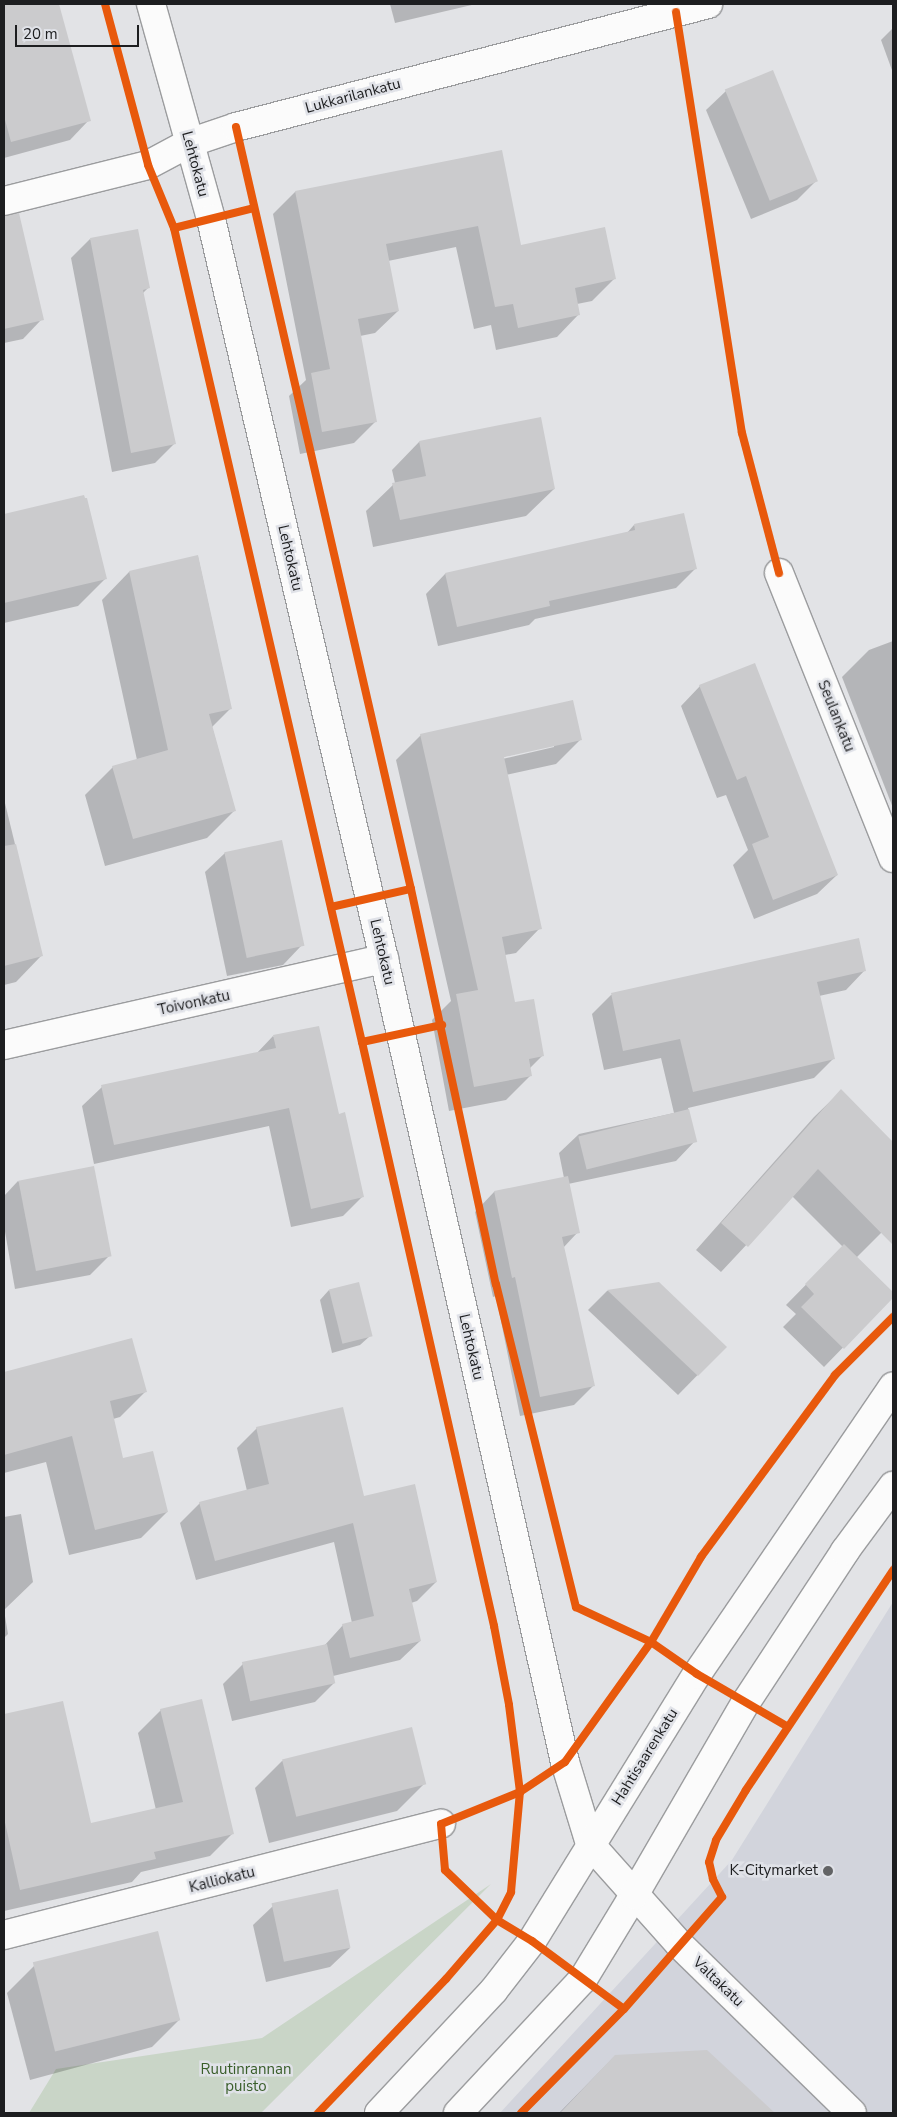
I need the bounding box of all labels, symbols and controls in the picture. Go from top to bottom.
scale bar [18,15,141,47]
text: 20 m [23,24,58,44]
street label: Lukkarilankatu [303,75,403,117]
street label: Lehtokatu [178,129,212,199]
street label: Lehtokatu [274,523,306,593]
street label: Seulankatu [814,678,858,754]
street label: Lehtokatu [366,917,398,987]
street label: Toivonkatu [156,987,232,1019]
street label: Lehtokatu [455,1312,487,1382]
street label: Hahtisaarenkatu [608,1705,682,1809]
place label: K-Citymarket [729,1862,818,1880]
street label: Kalliokatu [187,1863,257,1897]
marker: K-Citymarket [822,1865,834,1877]
street label: Valtakatu [689,1953,747,2011]
park label: Ruutinrannan puisto [201,2060,291,2095]

